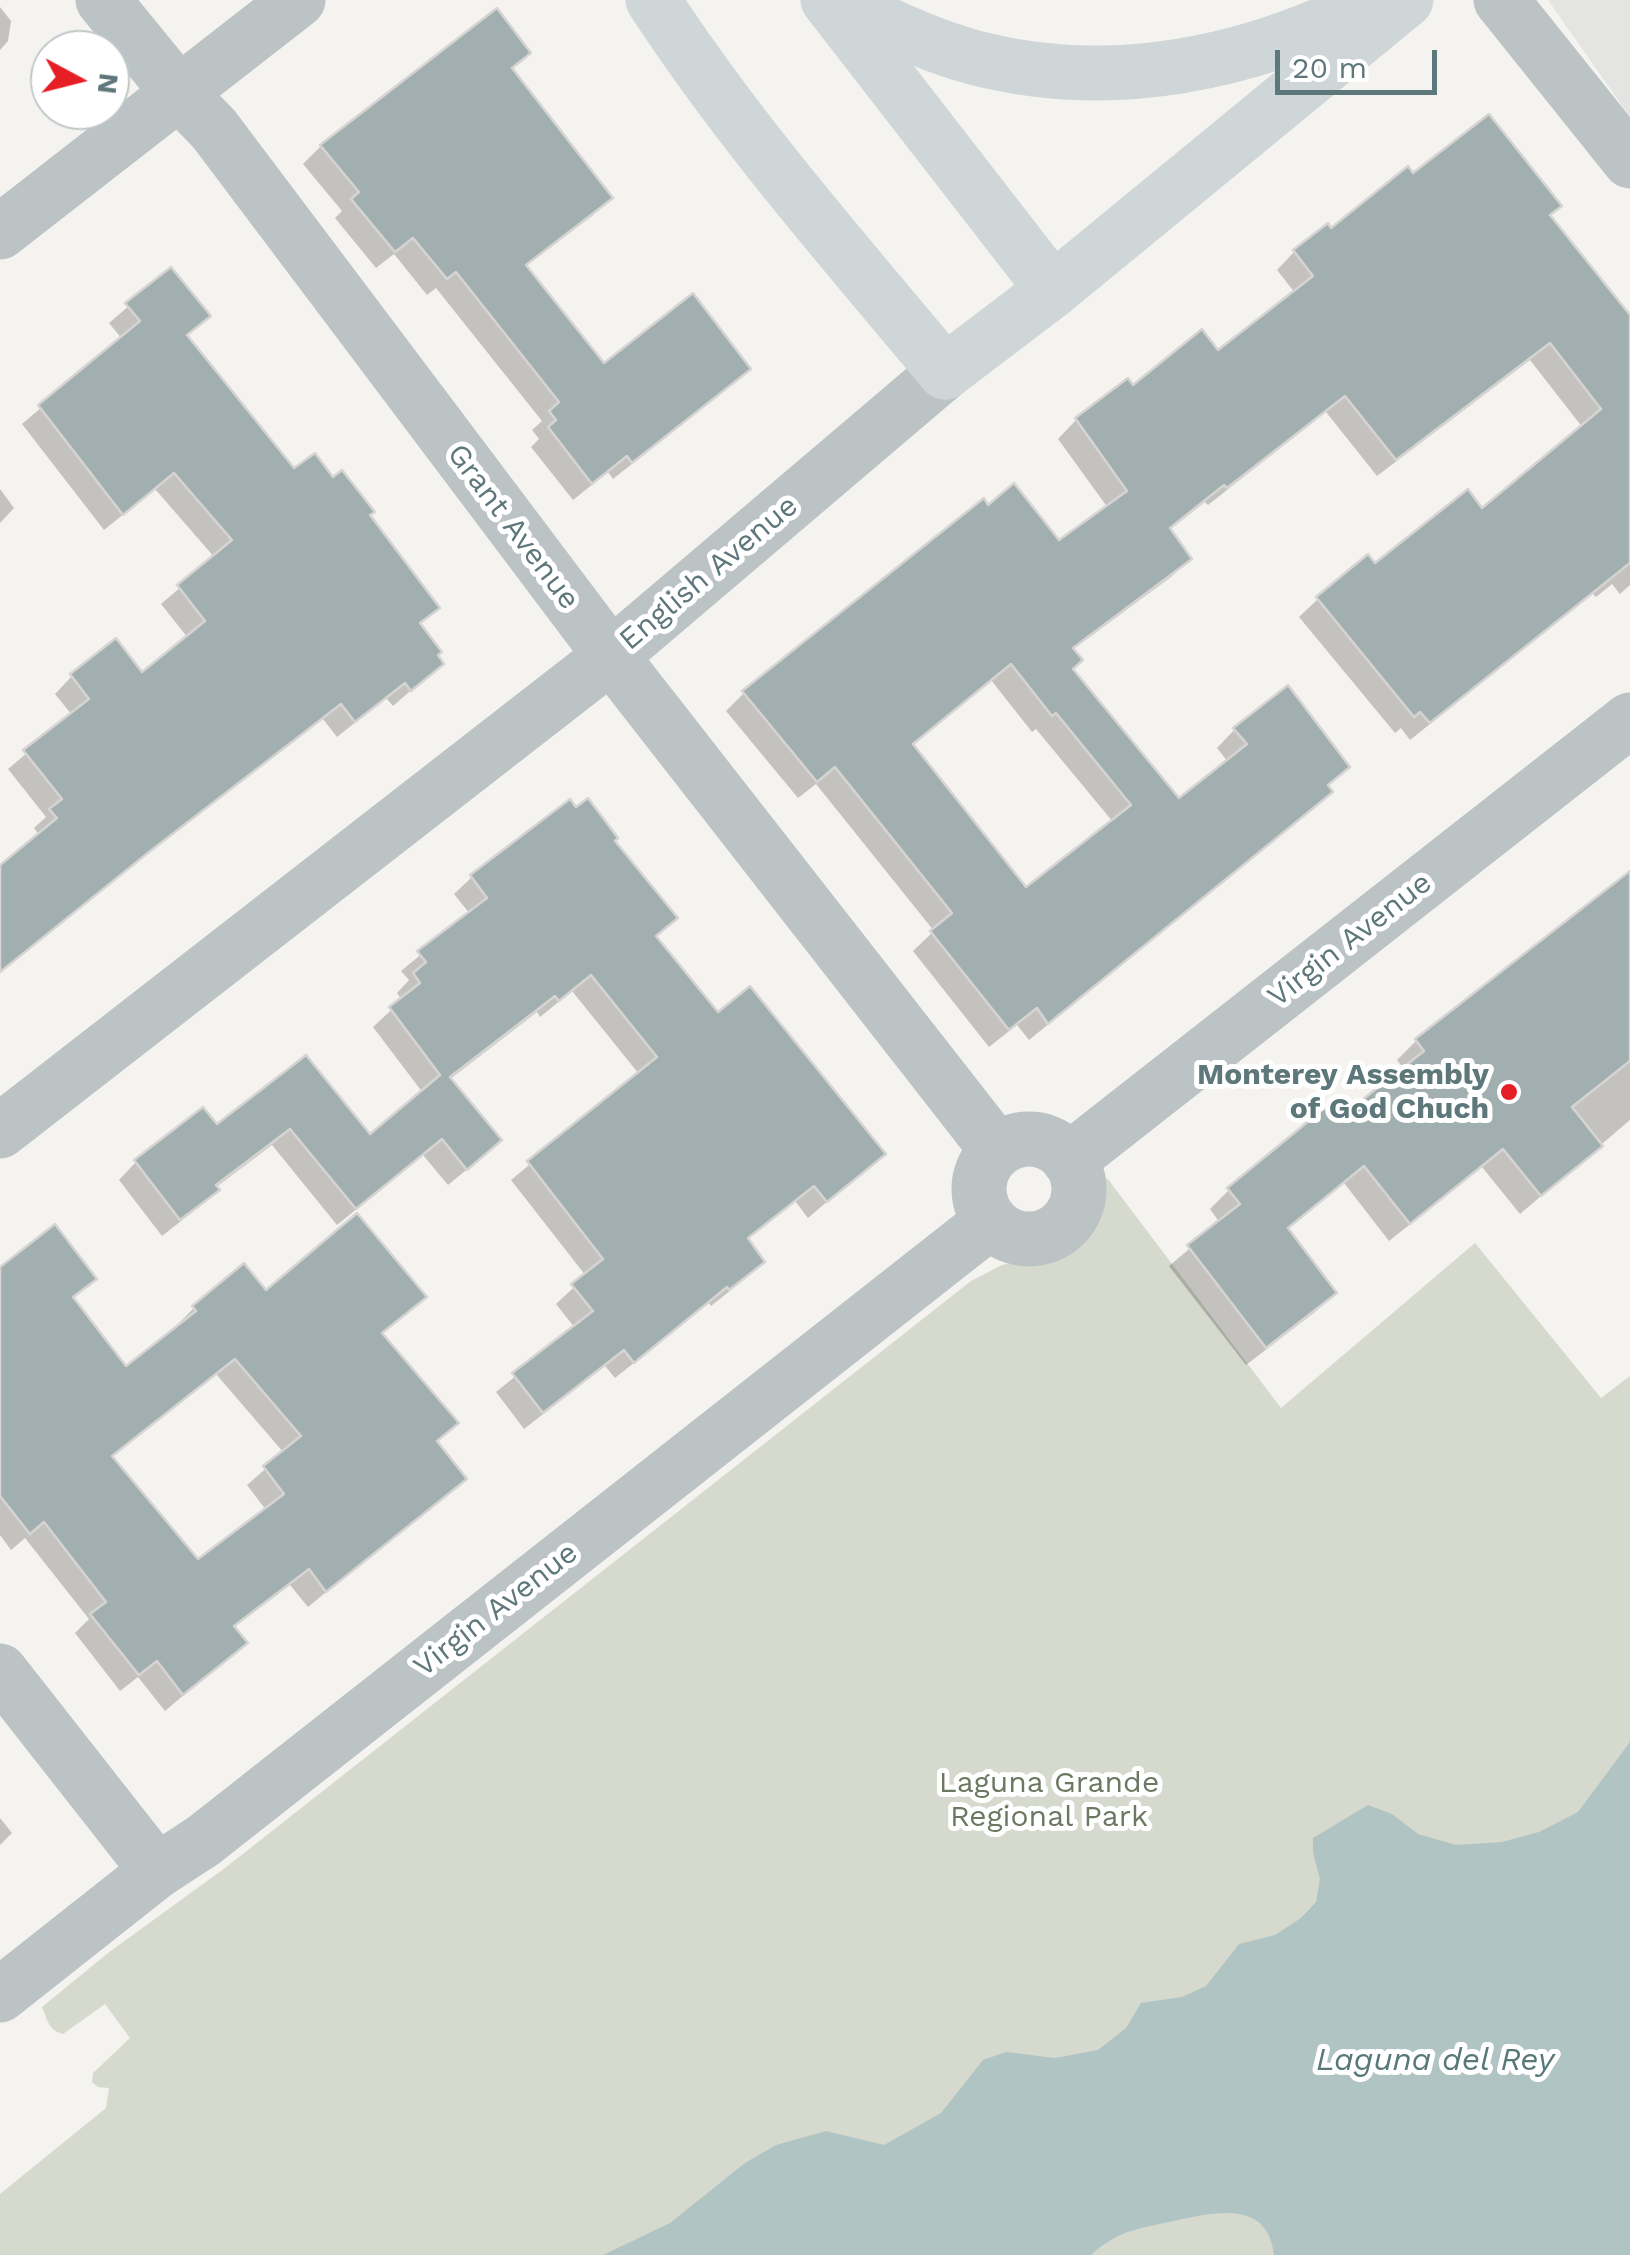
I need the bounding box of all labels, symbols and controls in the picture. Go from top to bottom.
north arrow [30,30,130,130]
scale bar [1280,30,1442,92]
text: 20 m [1292,50,1367,85]
text: N [91,71,126,96]
street label: Grant Avenue [439,437,587,617]
street label: English Avenue [613,488,805,658]
street label: Virgin Avenue [1261,865,1439,1015]
place label: Monterey Assembly of God Chuch [1197,1057,1489,1128]
marker: Monterey Assembly of God Chuch [1498,1081,1520,1103]
street label: Virgin Avenue [407,1535,585,1685]
park label: Laguna Grande Regional Park [939,1765,1159,1836]
water label: Laguna del Rey [1316,2042,1554,2080]

